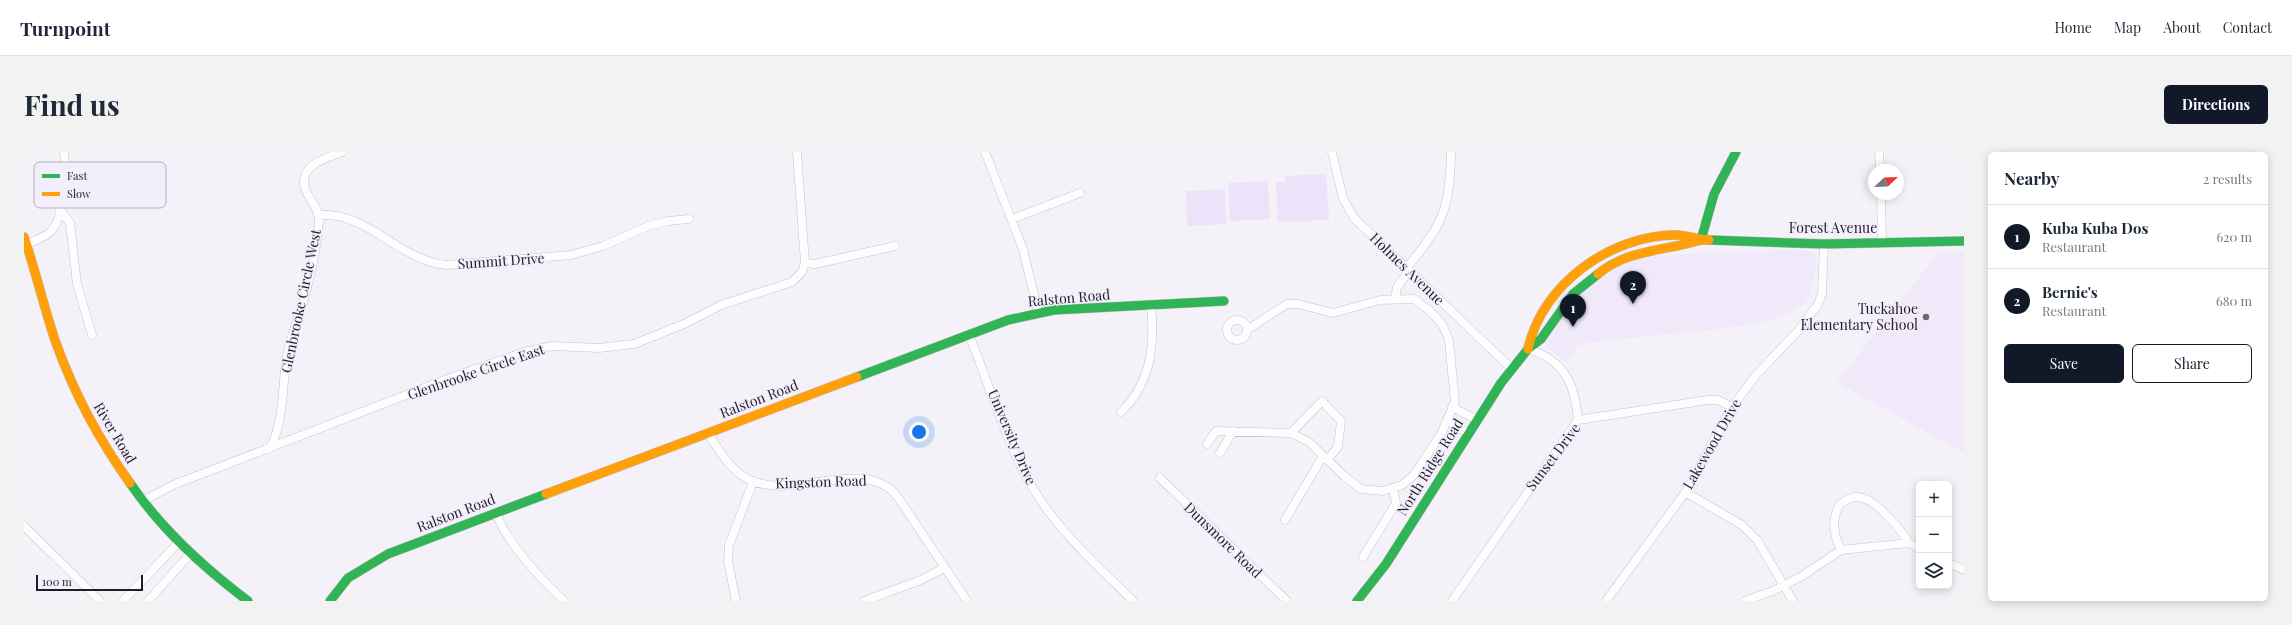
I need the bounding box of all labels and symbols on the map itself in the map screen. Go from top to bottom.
legend [34,162,166,208]
north arrow [1868,164,1904,200]
text: Fast [67,168,87,183]
text: Slow [67,186,91,201]
street label: Forest Avenue [1789,218,1877,237]
street label: Glenbrooke Circle West [276,226,325,375]
street label: Holmes Avenue [1366,228,1449,309]
street label: Summit Drive [457,248,545,273]
pin: 2 [1620,271,1646,304]
street label: Ralston Road [1027,284,1111,311]
pin: 1 [1560,294,1586,327]
place label: Tuckahoe Elementary School [1801,299,1918,334]
marker: Tuckahoe Elementary School [1921,312,1931,322]
street label: Glenbrooke Circle East [405,339,548,404]
street label: Ralston Road [717,375,801,422]
street label: University Drive [984,386,1041,487]
street label: Lakewood Drive [1678,395,1745,492]
street label: River Road [90,399,141,467]
street label: North Ridge Road [1392,415,1467,519]
street label: Sunset Drive [1521,419,1584,494]
your location [909,422,929,442]
street label: Kingston Road [775,470,867,493]
street label: Ralston Road [414,489,498,536]
street label: Dunsmore Road [1180,498,1266,582]
scale bar [36,573,143,592]

